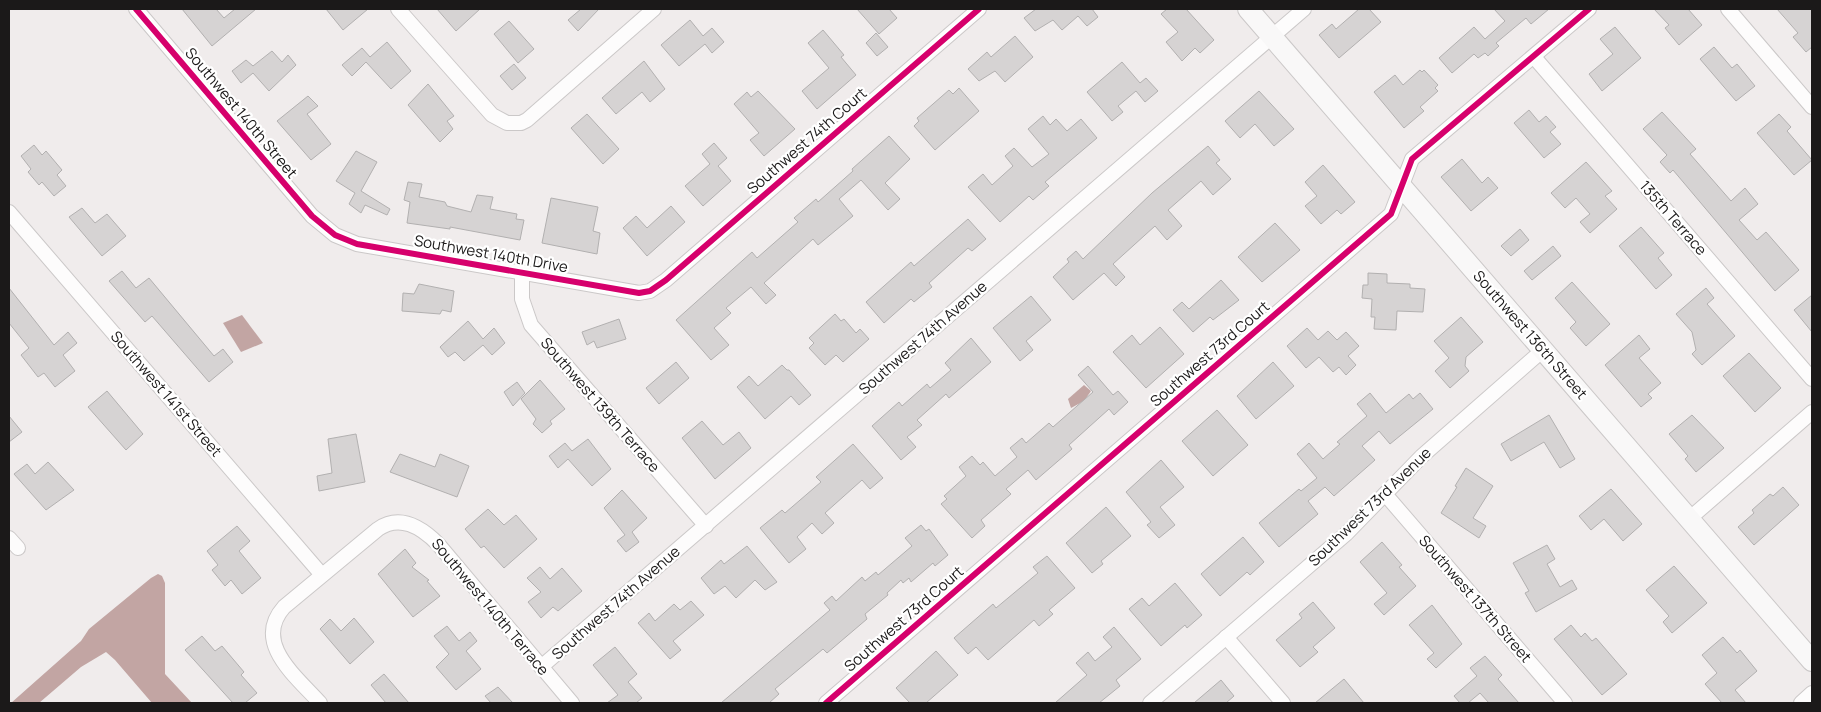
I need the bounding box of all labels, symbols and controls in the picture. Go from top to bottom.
street label: Southwest 140th Street [180,43,302,182]
street label: Southwest 74th Court [742,83,871,199]
street label: 135th Terrace [1635,176,1712,260]
street label: Southwest 140th Drive [413,230,570,277]
street label: Southwest 136th Street [1469,266,1592,404]
street label: Southwest 74th Avenue [854,276,992,399]
street label: Southwest 73rd Court [1146,296,1274,411]
street label: Southwest 141st Street [106,326,227,461]
street label: Southwest 139th Terrace [536,333,665,477]
street label: Southwest 73rd Avenue [1304,442,1436,571]
street label: Southwest 137th Street [1414,530,1537,667]
street label: Southwest 140th Terrace [427,534,554,680]
street label: Southwest 74th Avenue [547,541,685,664]
street label: Southwest 73rd Court [840,561,968,676]

